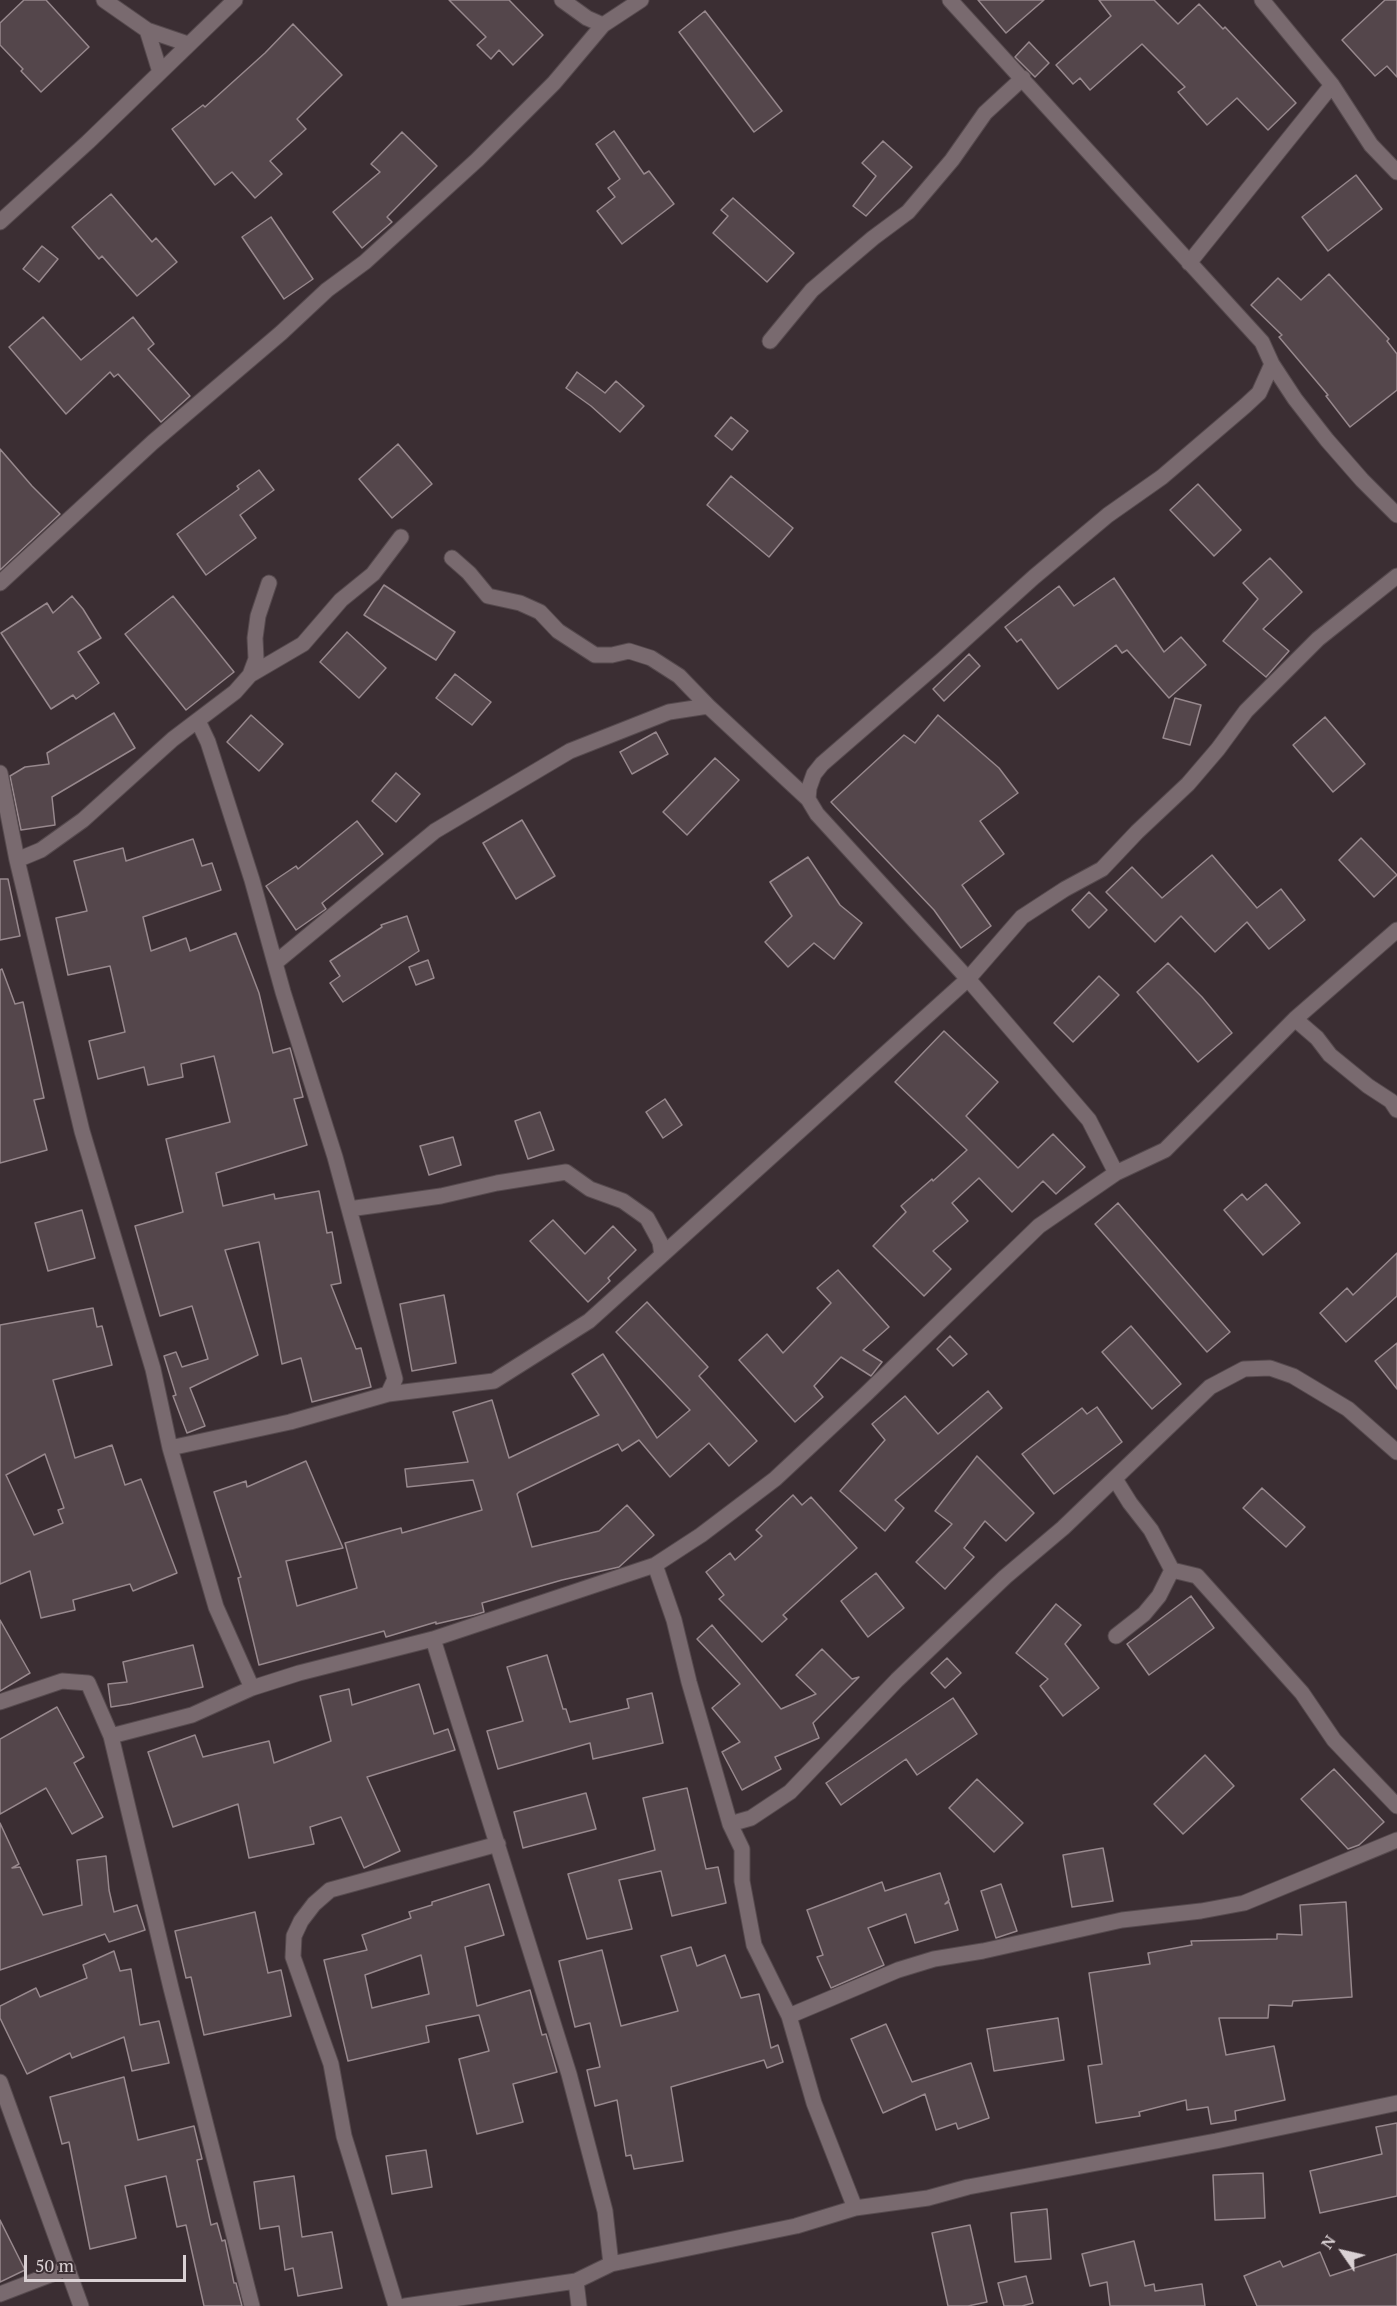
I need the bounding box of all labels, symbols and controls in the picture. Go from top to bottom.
north arrow [1313,2222,1373,2282]
text: N [1316,2231,1341,2253]
scale bar [27,2243,189,2281]
text: 50 m [35,2253,74,2277]

